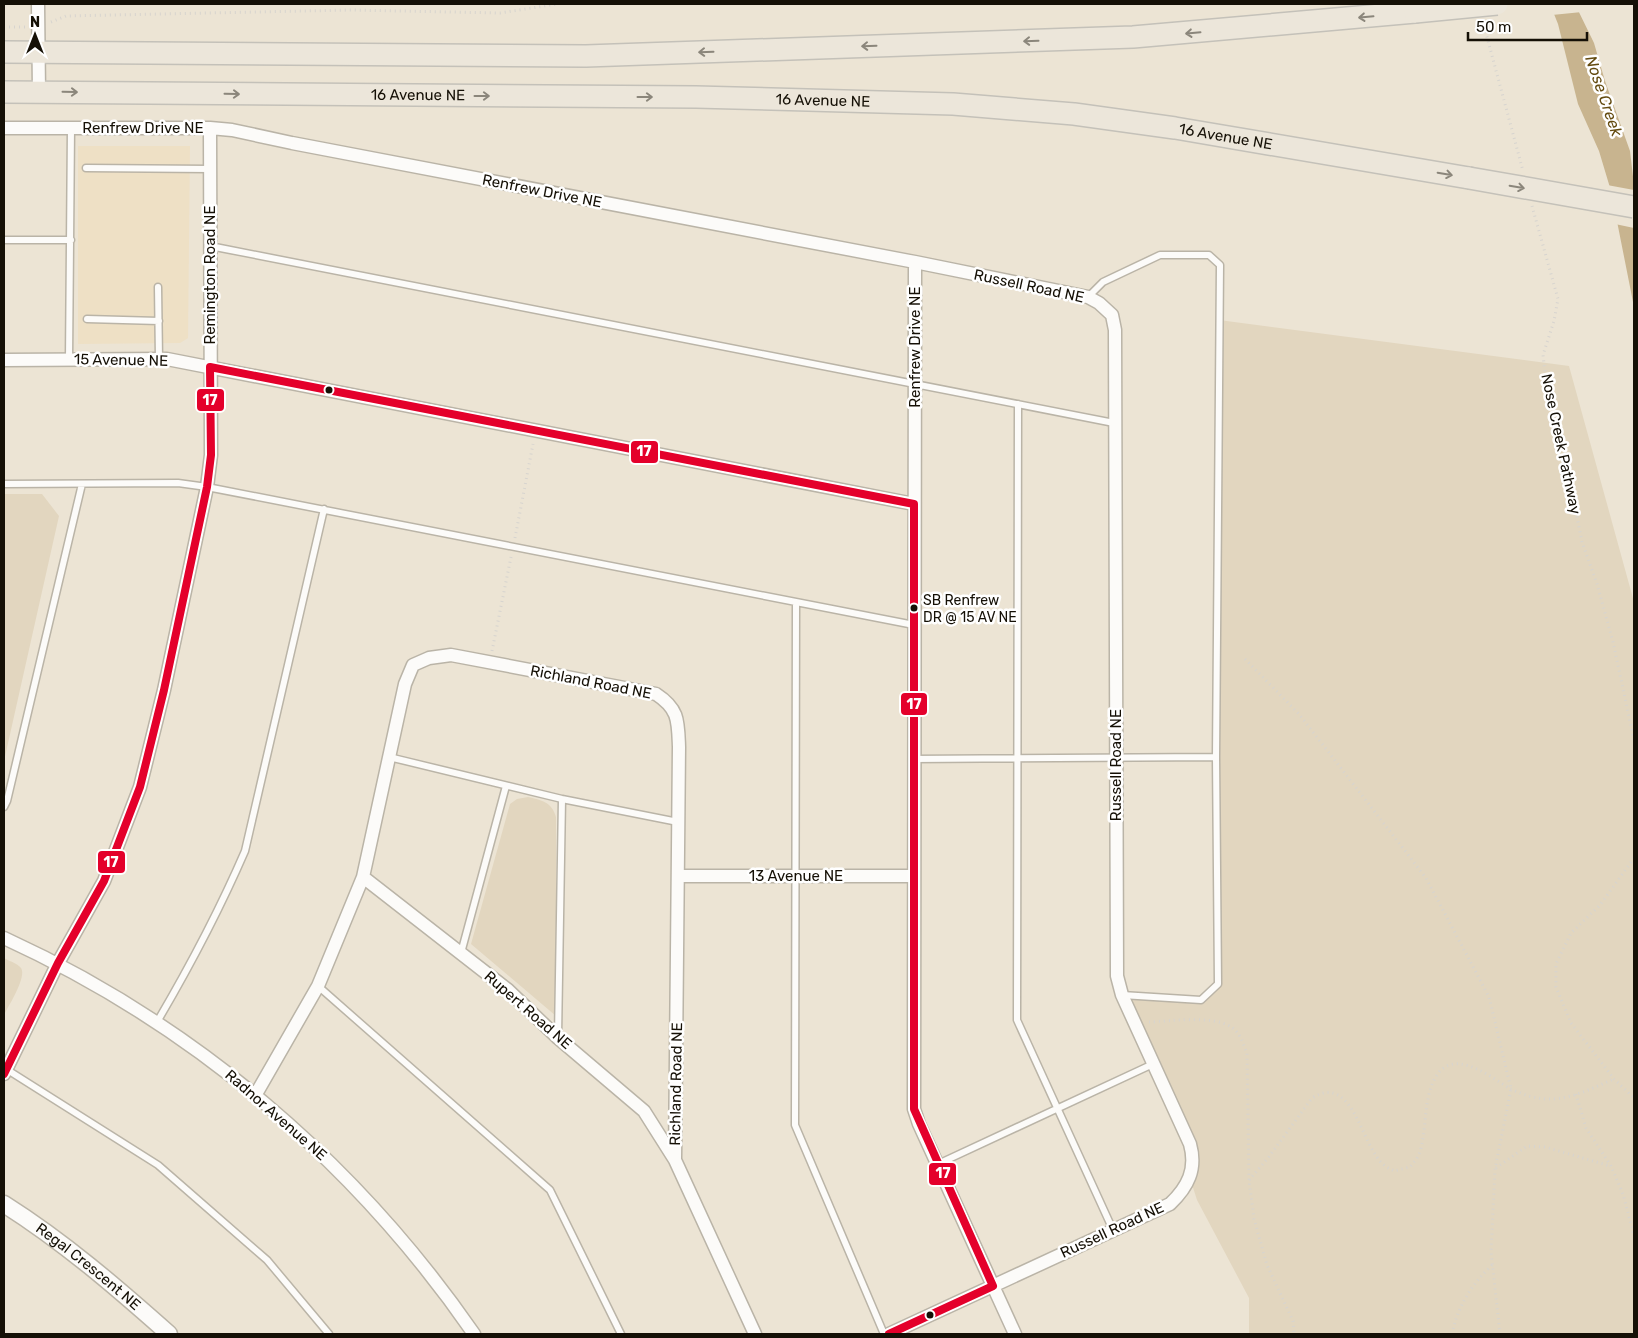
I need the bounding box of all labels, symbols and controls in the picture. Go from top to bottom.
north arrow [10,10,60,60]
scale bar [1468,10,1587,42]
one-way arrow [1358,12,1374,22]
text: N [30,14,40,31]
text: 50 m [1476,18,1511,36]
one-way arrow [1185,28,1201,37]
one-way arrow [1023,37,1039,46]
one-way arrow [861,41,877,51]
one-way arrow [698,47,714,56]
water label: Nose Creek [1581,53,1627,140]
street label: 16 Avenue NE [371,86,465,104]
one-way arrow [62,87,78,97]
one-way arrow [224,89,240,99]
street label: 16 Avenue NE [775,90,870,111]
one-way arrow [474,91,490,101]
one-way arrow [636,92,653,102]
street label: Renfrew Drive NE [82,119,204,137]
street label: 16 Avenue NE [1178,120,1274,153]
one-way arrow [1437,169,1453,179]
street label: Renfrew Drive NE [481,171,603,211]
one-way arrow [1509,182,1525,192]
street label: Remington Road NE [201,205,219,345]
street label: Russell Road NE [972,266,1086,306]
street label: Renfrew Drive NE [906,286,924,408]
street label: 15 Avenue NE [74,350,168,370]
street label: Nose Creek Pathway [1537,372,1585,516]
unlabelled marker [324,385,334,395]
line badge: 17 [196,388,225,412]
text: 17 [203,392,217,409]
line badge: 17 [630,440,659,464]
text: 17 [637,443,651,460]
place label: SB Renfrew DR @ 15 AV NE [923,592,1017,626]
marker: SB Renfrew DR @ 15 AV NE [909,603,919,613]
street label: Richland Road NE [529,661,653,703]
line badge: 17 [900,692,928,716]
text: 17 [907,696,921,713]
street label: Russell Road NE [1107,709,1125,821]
line badge: 17 [97,850,126,874]
text: 17 [104,854,118,871]
street label: 13 Avenue NE [749,867,843,885]
street label: Rupert Road NE [481,967,575,1053]
street label: Richland Road NE [666,1022,686,1146]
street label: Radnor Avenue NE [221,1066,331,1164]
line badge: 17 [928,1162,957,1186]
text: 17 [936,1165,950,1182]
street label: Russell Road NE [1057,1198,1167,1262]
street label: Regal Crescent NE [32,1219,144,1314]
unlabelled marker [925,1310,935,1320]

